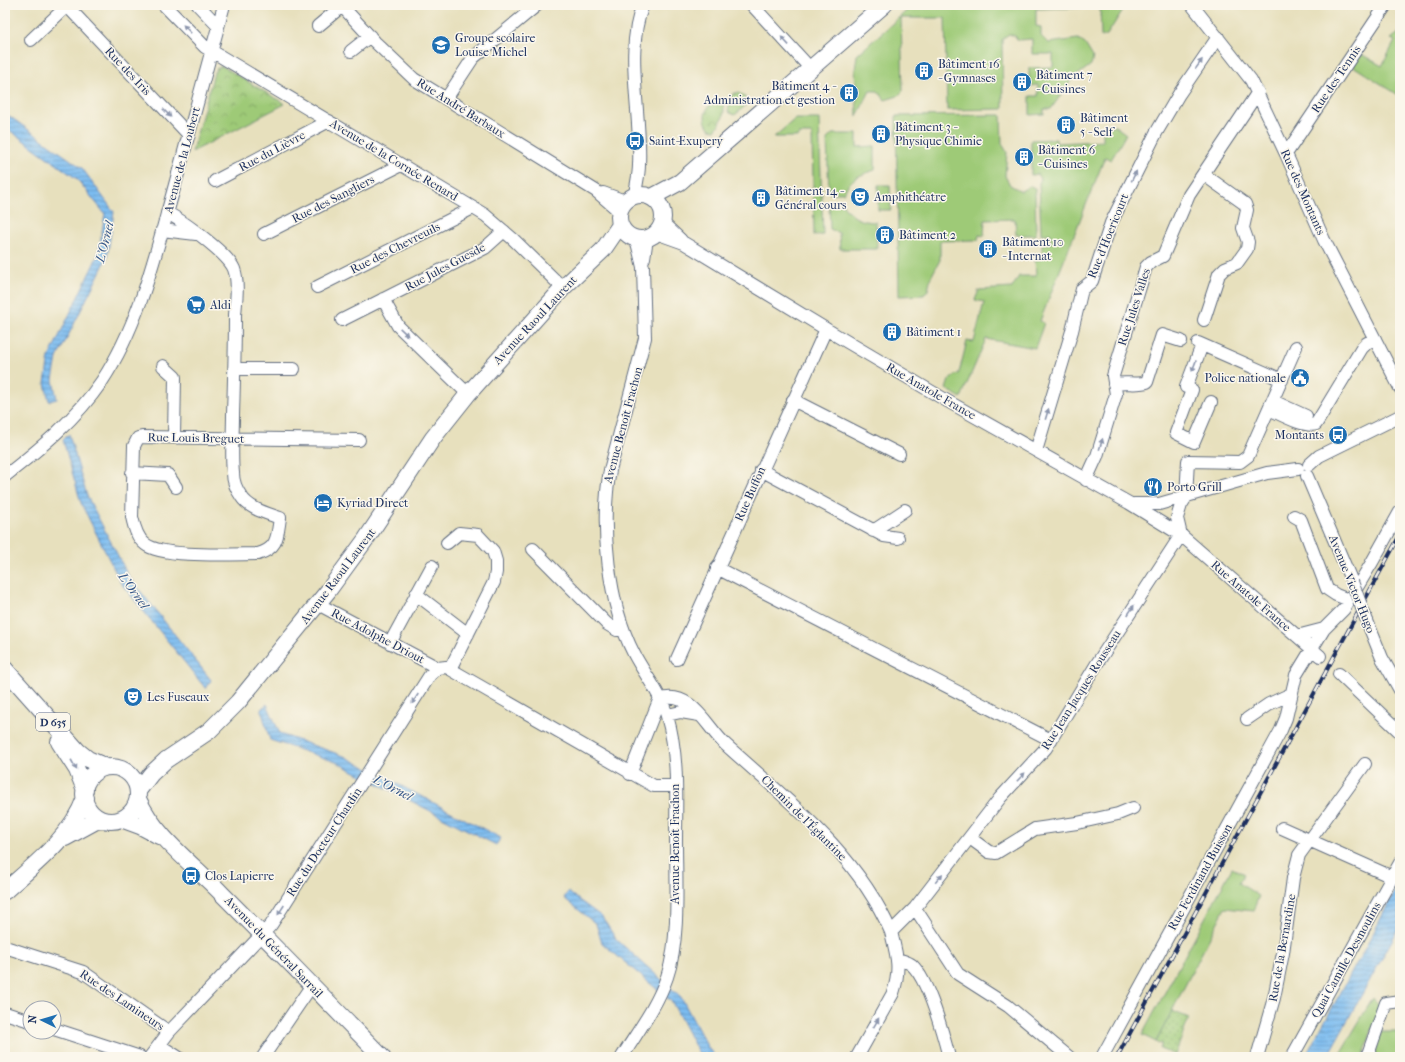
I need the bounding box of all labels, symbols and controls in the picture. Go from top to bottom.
one-way arrow [182,24,192,34]
place label: Groupe scolaire Louise Michel [455,31,535,59]
school or university icon: Groupe scolaire Louise Michel [430,34,452,56]
one-way arrow [781,36,790,45]
street label: Rue des Tennis [1308,42,1364,115]
street label: Rue des Iris [102,44,154,98]
place label: Bâtiment 16 - Gymnases [938,57,1000,85]
one-way arrow [1195,58,1203,69]
building icon: Bâtiment 16 - Gymnases [913,60,935,82]
place label: Bâtiment 7 - Cuisines [1036,68,1093,96]
building icon: Bâtiment 7 - Cuisines [1011,71,1033,93]
street label: Rue André Barbaux [414,75,509,141]
place label: Bâtiment 4 - Administration et gestion [703,79,837,107]
building icon: Bâtiment 4 - Administration et gestion [838,82,860,104]
street label: Avenue de la Loubert [161,105,203,216]
one-way arrow [163,108,172,118]
place label: Bâtiment 5 - Self [1080,111,1129,139]
building icon: Bâtiment 5 - Self [1055,114,1077,136]
street label: Avenue de la Cornée Renard [327,116,461,204]
place label: Bâtiment 3 - Physique Chimie [895,120,982,148]
building icon: Bâtiment 3 - Physique Chimie [870,123,892,145]
street label: Rue du Lièvre [236,128,308,174]
bus stop icon: Saint-Exupery [624,130,646,152]
place label: Saint-Exupery [649,134,723,148]
place label: Bâtiment 6 - Cuisines [1038,143,1096,171]
building icon: Bâtiment 6 - Cuisines [1013,146,1035,168]
street label: Rue des Montants [1278,147,1328,238]
one-way arrow [1130,170,1137,181]
street label: Rue des Sangliers [289,172,377,226]
place label: Bâtiment 14 - Général cours [775,184,847,212]
theatre icon: Amphithéatre [849,186,871,208]
building icon: Bâtiment 14 - Général cours [750,187,772,209]
place label: Amphithéatre [873,190,946,204]
street label: Rue d'Hoericourt [1085,191,1132,280]
water label: L'Ornel [92,218,117,265]
street label: Rue des Chevreuils [348,219,443,277]
building icon: Bâtiment 2 [874,224,896,246]
place label: Bâtiment 2 [899,228,956,242]
place label: Bâtiment 10 - Internat [1002,235,1064,263]
building icon: Bâtiment 10 - Internat [977,238,999,260]
street label: Rue Jules Guesde [402,240,488,294]
street label: Rue Jules Valles [1115,266,1153,347]
street label: Avenue Raoul Laurent [490,272,580,368]
supermarket icon: Aldi [185,294,207,316]
place label: Aldi [209,298,232,312]
building icon: Bâtiment 1 [881,321,903,343]
place label: Bâtiment 1 [906,325,961,339]
one-way arrow [399,327,409,337]
street label: Rue Anatole France [884,360,978,422]
one-way arrow [1190,360,1196,372]
street label: Avenue Benoît Frachon [600,365,645,486]
public building icon: Police nationale [1289,367,1311,389]
place label: Police nationale [1205,371,1286,385]
one-way arrow [1044,408,1050,420]
bus stop icon: Montants [1327,424,1349,446]
place label: Montants [1275,428,1325,442]
street label: Rue Louis Breguet [148,430,245,446]
one-way arrow [1098,437,1104,449]
street label: Rue Buffon [732,464,768,524]
restaurant icon: Porto Grill [1142,476,1164,498]
place label: Porto Grill [1167,480,1223,494]
hotel icon: Kyriad Direct [312,492,334,514]
place label: Kyriad Direct [337,496,409,510]
street label: Avenue Raoul Laurent [297,525,379,627]
street label: Avenue Victor Hugo [1326,532,1378,635]
street label: Rue Anatole France [1208,557,1294,635]
water label: L'Ornel [115,568,153,613]
street label: Rue Adolphe Driout [329,605,428,667]
one-way arrow [1127,605,1135,616]
street label: Rue Jean-Jacques Rousseau [1038,627,1124,753]
theatre icon: Les Fuseaux [122,686,144,708]
place label: Les Fuseaux [147,690,210,704]
one-way arrow [411,694,419,705]
road number: D 635 [36,713,70,731]
one-way arrow [71,759,78,771]
water label: L'Ornel [370,771,416,804]
street label: Chemin de l'Églantine [758,772,850,864]
one-way arrow [1016,772,1026,782]
street label: Avenue Benoît Frachon [668,784,682,905]
street label: Rue du Docteur Chardin [283,785,365,899]
street label: Rue Ferdinand Buisson [1165,821,1235,933]
bus stop icon: Clos Lapierre [180,865,202,887]
place label: Clos Lapierre [205,869,274,883]
one-way arrow [935,872,944,883]
street label: Avenue du Général Sarrail [221,893,327,1001]
street label: Rue de la Bernardine [1266,893,1298,1003]
street label: Quai Camille Desmoulins [1308,899,1384,1020]
one-way arrow [277,904,284,915]
street label: Rue des Lamineurs [77,967,167,1034]
north arrow [22,1000,62,1040]
text: N [26,1014,39,1024]
one-way arrow [872,1017,879,1029]

